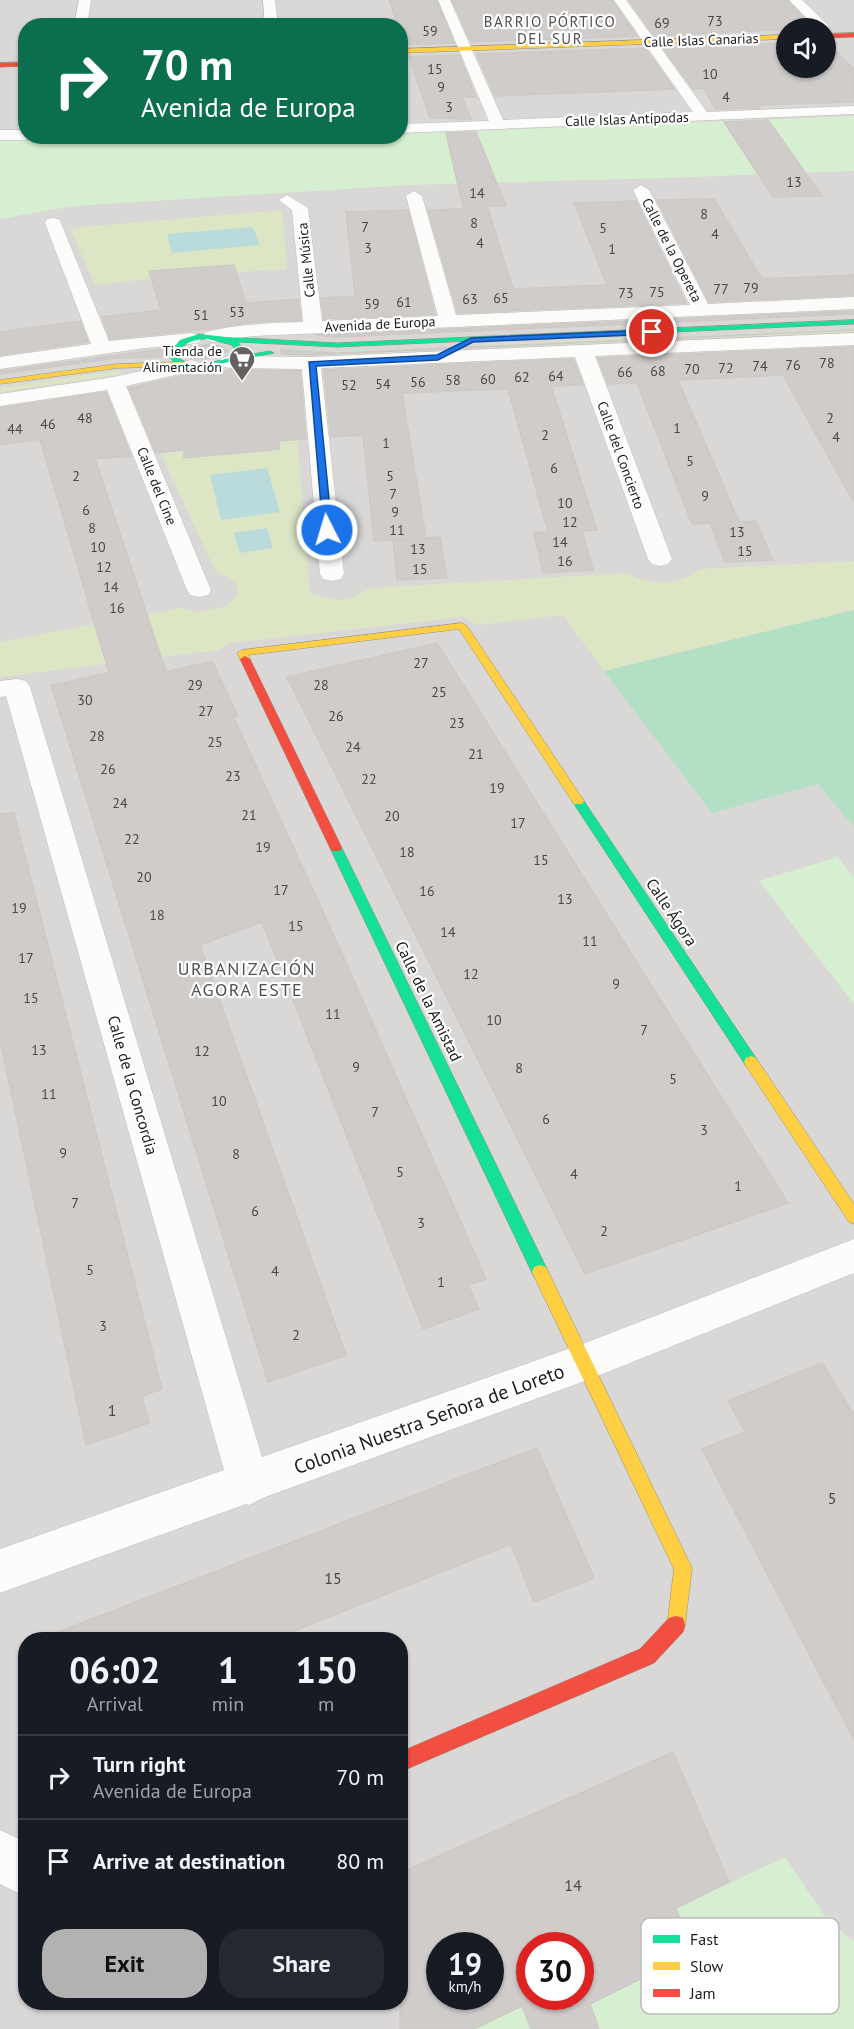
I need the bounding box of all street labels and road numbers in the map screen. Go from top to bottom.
street label: Calle Islas Canarias [643,29,759,51]
street label: Calle Islas Antípodas [565,108,689,130]
street label: Calle de la Opereta [638,195,706,305]
street label: Calle Música [293,222,319,298]
street label: Avenida de Europa [324,312,436,336]
street label: Calle del Concierto [593,399,649,511]
street label: Calle del Cine [133,444,181,528]
street label: Calle Ágora [642,874,702,950]
street label: Calle de la Amistad [391,938,467,1064]
street label: Calle de la Concordia [104,1013,162,1157]
street label: Colonia Nuestra Señora de Loreto [290,1358,568,1480]

